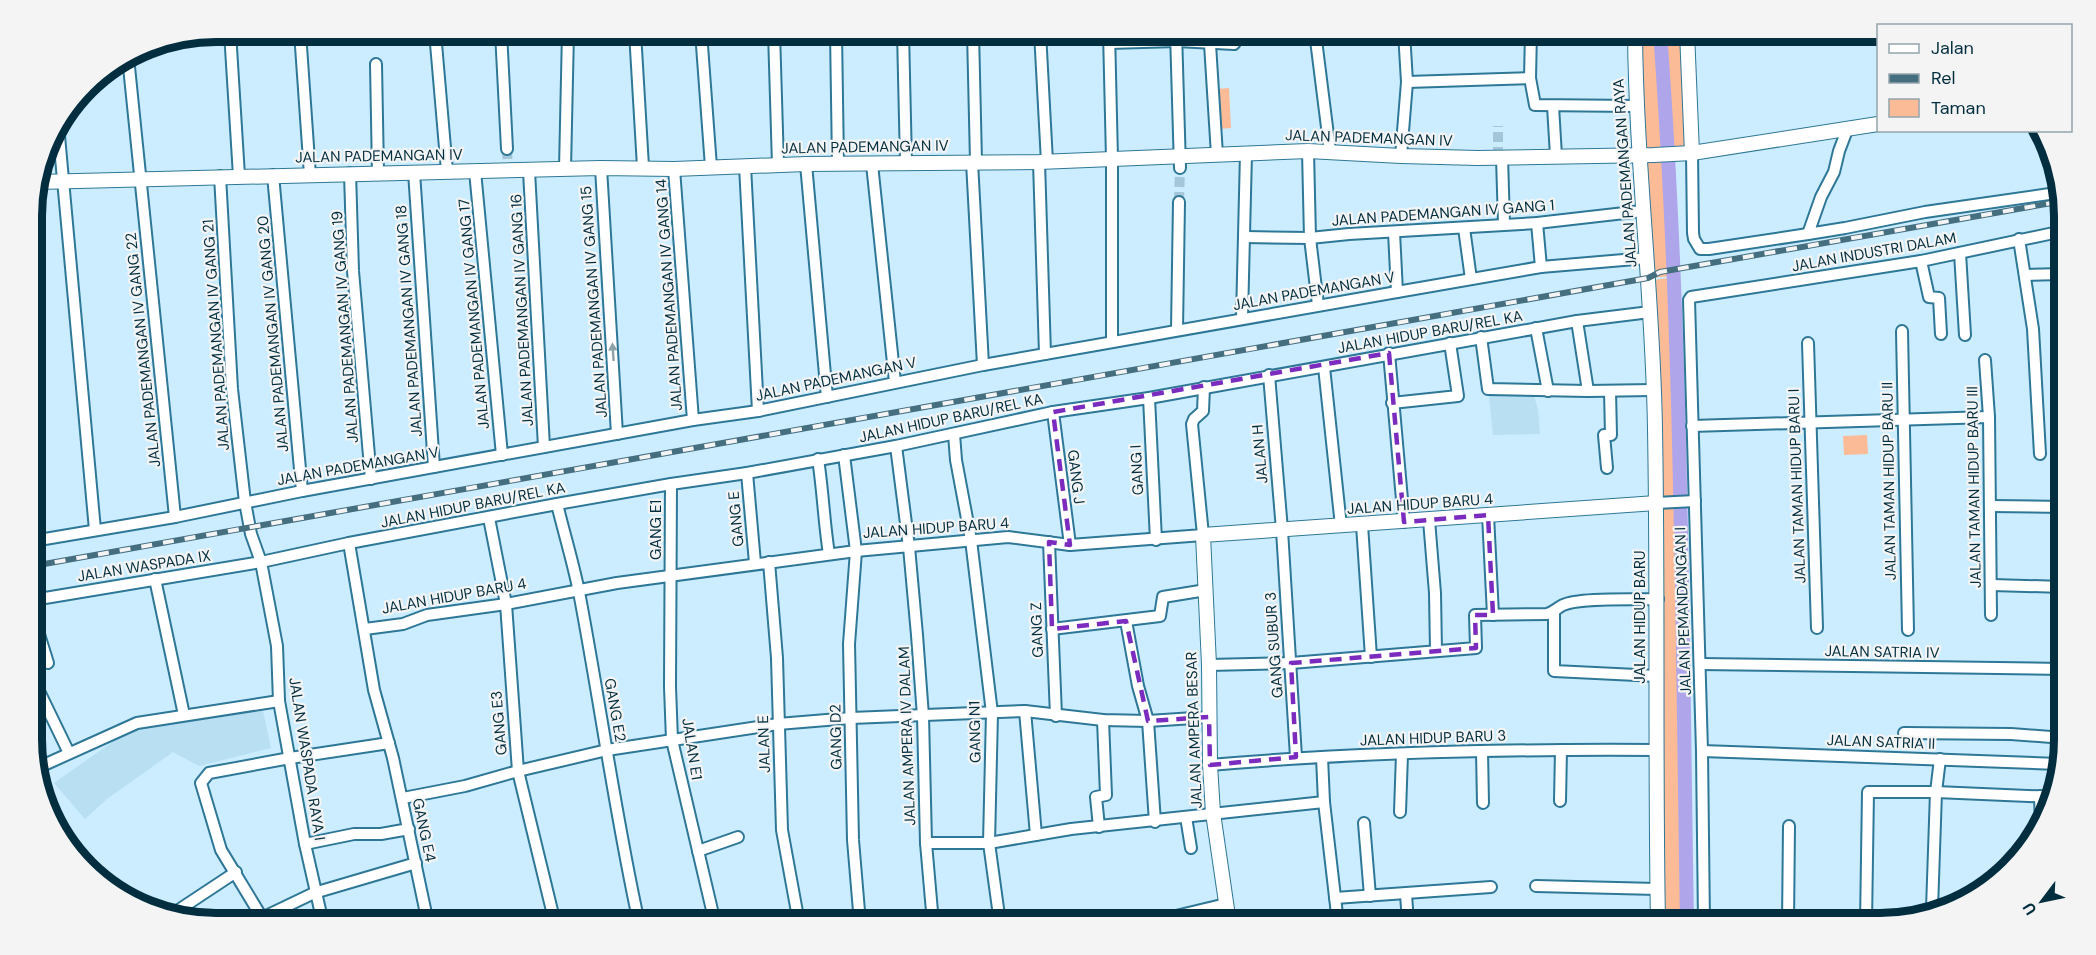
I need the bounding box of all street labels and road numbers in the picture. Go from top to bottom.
street label: JALAN PADEMANGAN RAYA [1608,78,1642,268]
street label: JALAN PADEMANGAN IV [1285,125,1453,151]
street label: JALAN PADEMANGAN IV [781,136,949,158]
street label: JALAN PADEMANGAN IV [295,145,463,167]
street label: JALAN PADEMANGAN IV GANG 14 [651,178,687,412]
street label: JALAN PADEMANGAN IV GANG 15 [576,185,612,419]
street label: JALAN PADEMANGAN IV GANG 16 [506,193,538,427]
street label: JALAN PADEMANGAN IV GANG 1 [1331,195,1555,231]
street label: JALAN PADEMANGAN IV GANG 17 [454,198,494,430]
street label: JALAN PADEMANGAN IV GANG 18 [391,204,427,438]
street label: JALAN PADEMANGAN IV GANG 19 [327,210,363,444]
street label: JALAN PADEMANGAN IV GANG 20 [253,215,293,453]
street label: JALAN PADEMANGAN IV GANG 21 [198,219,234,451]
street label: JALAN INDUSTRI DALAM [1790,228,1958,276]
street label: JALAN PADEMANGAN IV GANG 22 [121,232,165,468]
street label: JALAN PADEMANGAN V [1231,267,1397,315]
street label: JALAN HIDUP BARU/REL KA [1336,306,1524,358]
street label: JALAN PADEMANGAN V [754,352,918,406]
street label: JALAN TAMAN HIDUP BARU II [1877,382,1901,580]
street label: JALAN TAMAN HIDUP BARU III [1962,386,1986,588]
street label: JALAN TAMAN HIDUP BARU I [1784,388,1810,584]
street label: JALAN HIDUP BARU/REL KA [857,389,1045,447]
street label: JALAN H [1247,424,1273,484]
street label: JALAN PADEMANGAN V [275,442,441,490]
street label: GANG I [1126,444,1148,496]
street label: GANG J [1063,449,1089,505]
street label: JALAN HIDUP BARU/REL KA [379,477,567,533]
street label: JALAN HIDUP BARU 4 [1346,489,1494,519]
street label: GANG E [724,490,748,548]
street label: GANG E1 [646,500,666,560]
street label: JALAN HIDUP BARU 4 [862,513,1010,543]
street label: JALAN PEMANDANGAN I [1670,526,1696,696]
street label: JALAN WASPADA IX [76,546,212,586]
street label: JALAN HIDUP BARU [1630,550,1650,684]
street label: JALAN HIDUP BARU 4 [380,573,528,619]
street label: GANG SUBUR 3 [1260,591,1288,699]
street label: GANG Z [1026,602,1048,658]
street label: JALAN SATRIA IV [1824,641,1940,663]
street label: JALAN AMPERA IV DALAM [894,646,920,826]
street label: JALAN AMPERA BESAR [1181,651,1207,809]
street label: JALAN WASPADA RAYA I [284,676,330,842]
street label: GANG E2 [600,677,630,743]
street label: GANG E3 [486,690,512,756]
street label: GANG N1 [964,701,986,763]
street label: GANG D2 [825,704,847,770]
street label: JALAN E [753,715,775,773]
street label: JALAN E1 [677,717,707,781]
street label: JALAN HIDUP BARU 3 [1360,725,1506,751]
street label: JALAN SATRIA II [1826,730,1936,754]
street label: GANG E4 [407,796,441,864]

